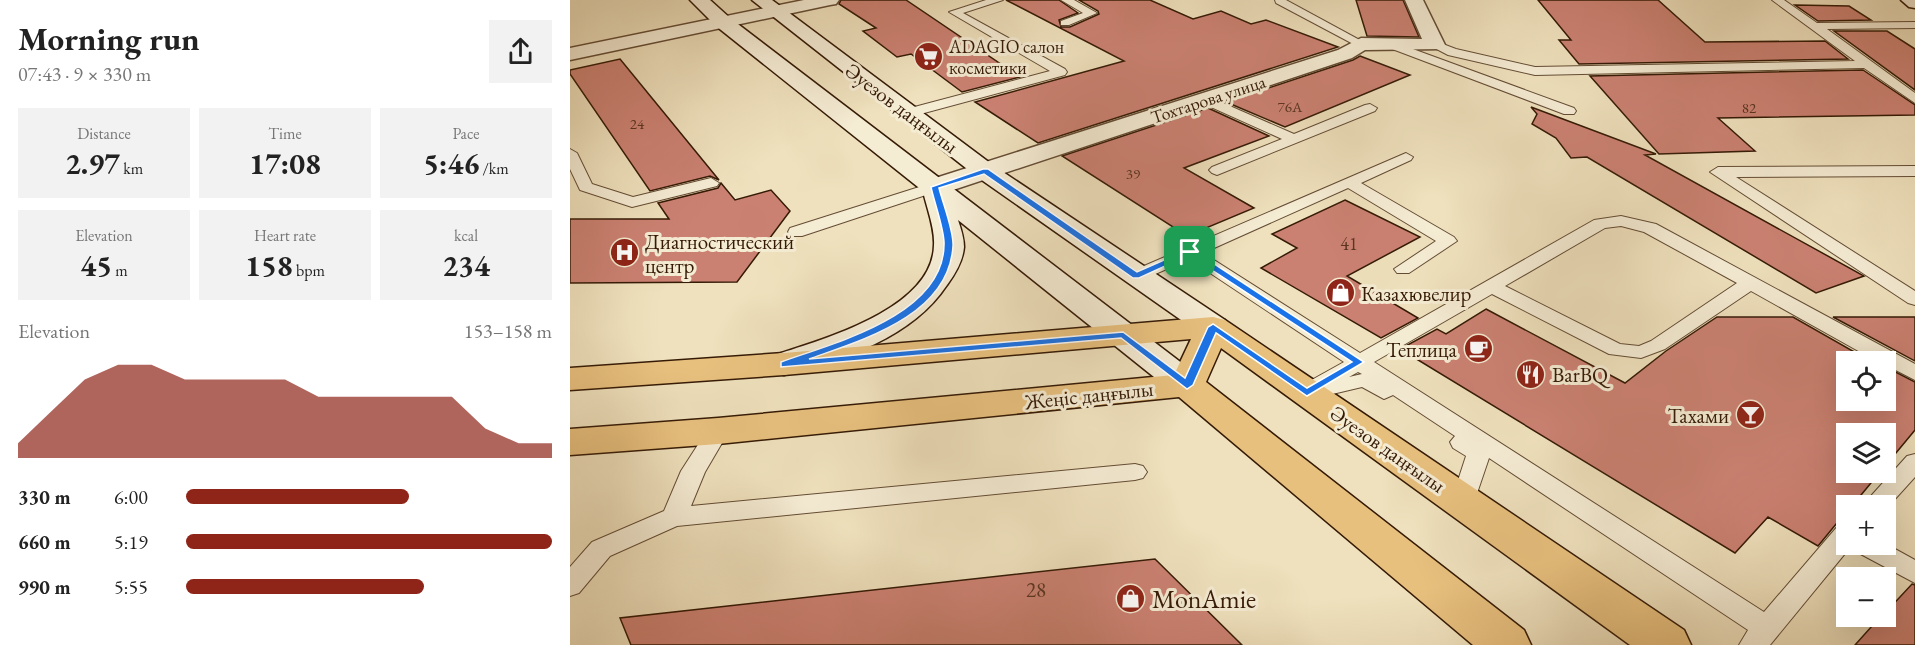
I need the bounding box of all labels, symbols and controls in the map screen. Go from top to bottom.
text: Morning run [18,17,200,60]
button: share [489,20,552,83]
place label: ADAGIO салон косметики [948,35,1064,79]
supermarket icon: ADAGIO салон косметики [912,40,944,72]
street label: Әуезов даңғылы [840,57,964,159]
text: 07:43 · 9 × 330 m [18,61,151,87]
street label: Тохтарова улица [1148,69,1269,128]
house number: 76А [1278,97,1303,116]
house number: 82 [1742,98,1757,117]
house number: 24 [630,114,645,133]
text: Distance [77,123,131,144]
text: Time [268,123,302,144]
text: Pace [453,123,479,144]
text: 2.97 [65,144,120,183]
text: 17:08 [249,144,321,183]
text: 5:46 [423,144,479,183]
text: km [120,158,143,179]
text: /km [479,158,509,179]
house number: 39 [1126,164,1140,183]
text: Elevation [75,225,133,246]
text: Heart rate [254,225,316,246]
text: kcal [454,225,478,246]
pin [1164,226,1215,277]
place label: Диагностический центр [645,228,794,279]
house number: 41 [1340,232,1358,255]
icon: arrive [1173,235,1206,268]
hospital icon: Диагностический центр [608,237,640,269]
text: 45 [80,246,112,285]
text: 158 [245,246,293,285]
text: 234 [442,246,490,285]
text: m [112,260,128,281]
text: bpm [293,260,325,281]
shop icon: Казахювелир [1324,277,1356,309]
place label: Казахювелир [1361,280,1472,307]
text: Elevation [18,318,90,344]
text: 153–158 m [464,318,552,344]
cafe icon: Теплица [1462,333,1494,365]
place label: Теплица [1386,336,1458,363]
map controls [1836,351,1896,627]
button: locate [1836,351,1896,411]
restaurant icon: BarBQ [1515,358,1547,390]
place label: BarBQ [1552,361,1611,389]
street label: Жеңіс даңғылы [1022,375,1155,415]
street label: Әуезов даңғылы [1325,399,1451,499]
bar icon: Тахами [1734,399,1766,431]
place label: Тахами [1667,402,1729,429]
button: layers [1836,423,1896,483]
text: 330 m [18,484,71,510]
text: 6:00 [114,484,148,510]
button: + [1836,495,1896,555]
text: 660 m [18,529,71,555]
text: 5:19 [114,529,148,555]
button: − [1836,567,1896,627]
text: 990 m [18,574,71,600]
text: 5:55 [114,574,148,600]
house number: 28 [1026,576,1046,603]
place label: MonAmie [1152,582,1256,616]
shop icon: MonAmie [1115,583,1147,615]

